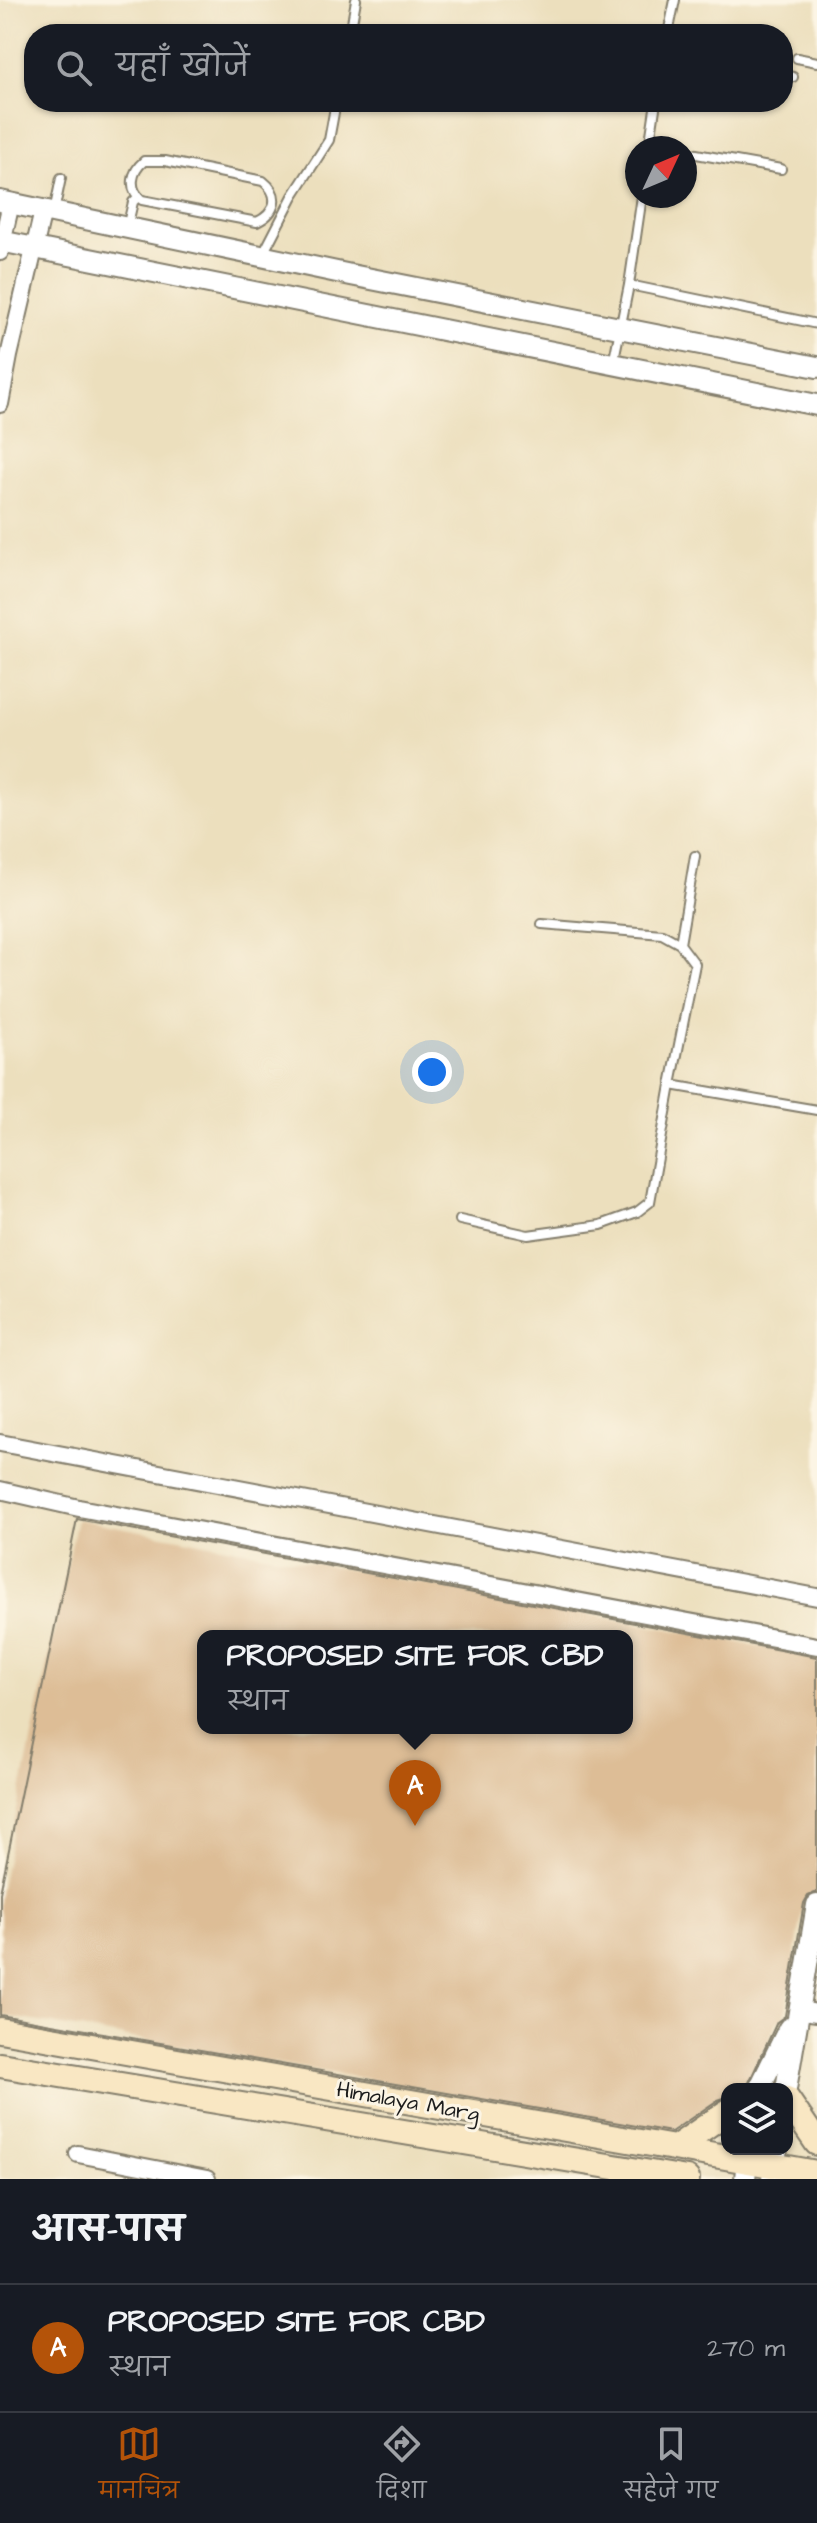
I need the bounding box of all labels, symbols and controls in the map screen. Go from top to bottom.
search box [24,24,793,112]
icon: search [52,46,96,90]
text: यहाँ खोजें [116,46,249,88]
north arrow [625,136,697,208]
your location [412,1052,452,1092]
popup [197,1630,633,1734]
text: PROPOSED SITE FOR CBD [227,1635,603,1677]
text: स्थान [227,1684,288,1720]
pin: A [389,1760,441,1826]
street label: Himalaya Marg [334,2074,482,2131]
map controls [721,2083,793,2155]
button: layers [721,2083,793,2155]
text: आस-पास [32,2206,184,2254]
text: PROPOSED SITE FOR CBD [108,2301,485,2343]
text: A [50,2330,66,2366]
text: 270 m [707,2330,785,2366]
text: स्थान [108,2350,170,2386]
tab: मानचित्र [99,2422,179,2515]
tab: दिशा [377,2422,427,2515]
tab: सहेजे गए [624,2422,718,2515]

